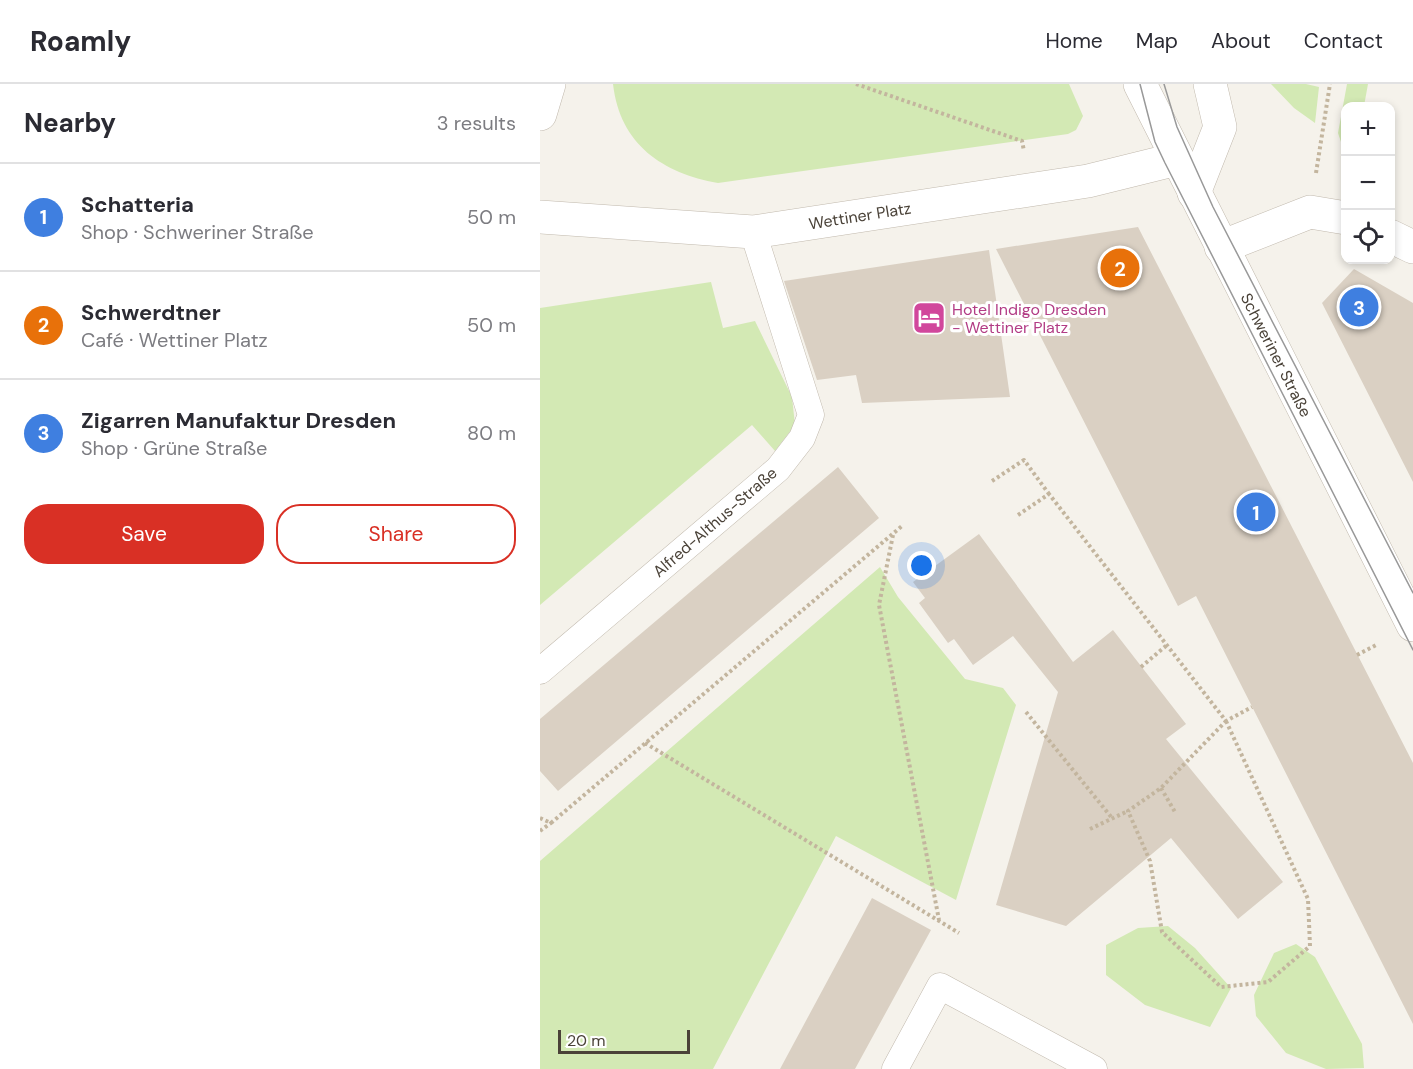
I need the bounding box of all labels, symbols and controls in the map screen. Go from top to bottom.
text: Roamly [30,23,131,60]
text: Home [1045,27,1103,55]
text: Map [1136,27,1178,55]
text: About [1211,27,1271,55]
text: Contact [1304,27,1383,55]
map controls [1341,102,1395,264]
button: + [1341,102,1395,156]
text: Nearby [24,106,116,140]
text: 3 results [437,110,516,136]
button: − [1341,156,1395,210]
text: Schatteria [81,190,194,219]
street label: Wettiner Platz [807,198,913,234]
text: 1 [40,204,47,230]
text: 50 m [467,204,516,230]
button: locate [1341,210,1395,264]
text: Shop · Schweriner Straße [81,219,314,245]
pin: 2 [1100,246,1140,291]
pin: 3 [1340,284,1378,330]
street label: Schweriner Straße [1236,289,1316,421]
text: Schwerdtner [81,298,221,327]
place label: Hotel Indigo Dresden - Wettiner Platz [952,299,1106,338]
hotel icon: Hotel Indigo Dresden - Wettiner Platz [911,300,947,336]
text: 2 [38,312,49,338]
text: 50 m [467,312,516,338]
text: Café · Wettiner Platz [81,327,268,353]
text: Zigarren Manufaktur Dresden [81,406,396,435]
text: 3 [37,420,50,446]
text: 80 m [467,420,516,446]
text: Shop · Grüne Straße [81,435,267,461]
street label: Alfred-Althus-Straße [649,462,781,582]
pin: 1 [1236,490,1276,534]
button: Save [24,504,264,564]
button: Share [276,504,516,564]
your location [907,551,936,580]
scale bar [558,1027,690,1054]
text: 20 m [567,1030,606,1051]

